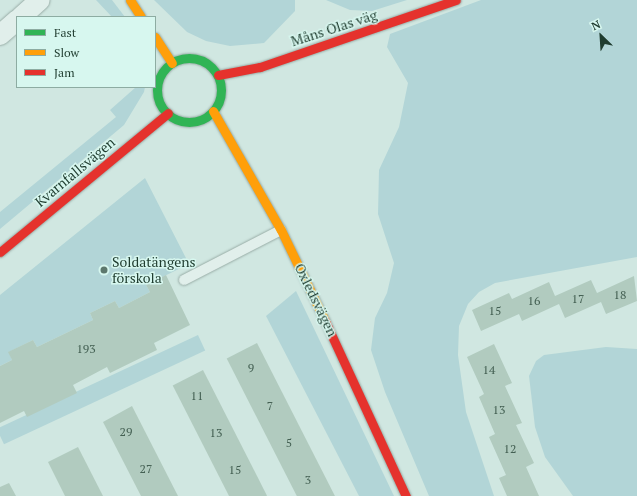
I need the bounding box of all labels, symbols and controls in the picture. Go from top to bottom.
street label: Måns Olas väg [289,6,379,50]
legend [16,16,156,88]
north arrow [581,16,621,56]
text: N [589,17,603,33]
text: Fast [54,25,76,40]
text: Slow [54,45,79,60]
text: Jam [54,65,75,80]
street label: Kvarnfallsvägen [32,134,118,210]
place label: Soldatängens förskola [112,254,196,286]
street label: Oxledsvägen [291,261,341,339]
marker: Soldatängens förskola [99,265,109,275]
house number: 18 [614,288,626,302]
house number: 17 [572,292,584,306]
house number: 16 [528,294,540,308]
house number: 15 [489,304,501,318]
house number: 193 [76,342,96,356]
house number: 9 [248,361,254,375]
house number: 14 [483,363,495,377]
house number: 11 [191,389,203,403]
house number: 7 [267,399,273,413]
house number: 13 [493,403,505,417]
house number: 29 [120,425,132,439]
house number: 13 [210,426,222,440]
house number: 5 [286,436,292,450]
house number: 12 [504,442,516,456]
house number: 27 [140,462,152,476]
house number: 15 [229,463,241,477]
house number: 3 [305,473,311,487]

